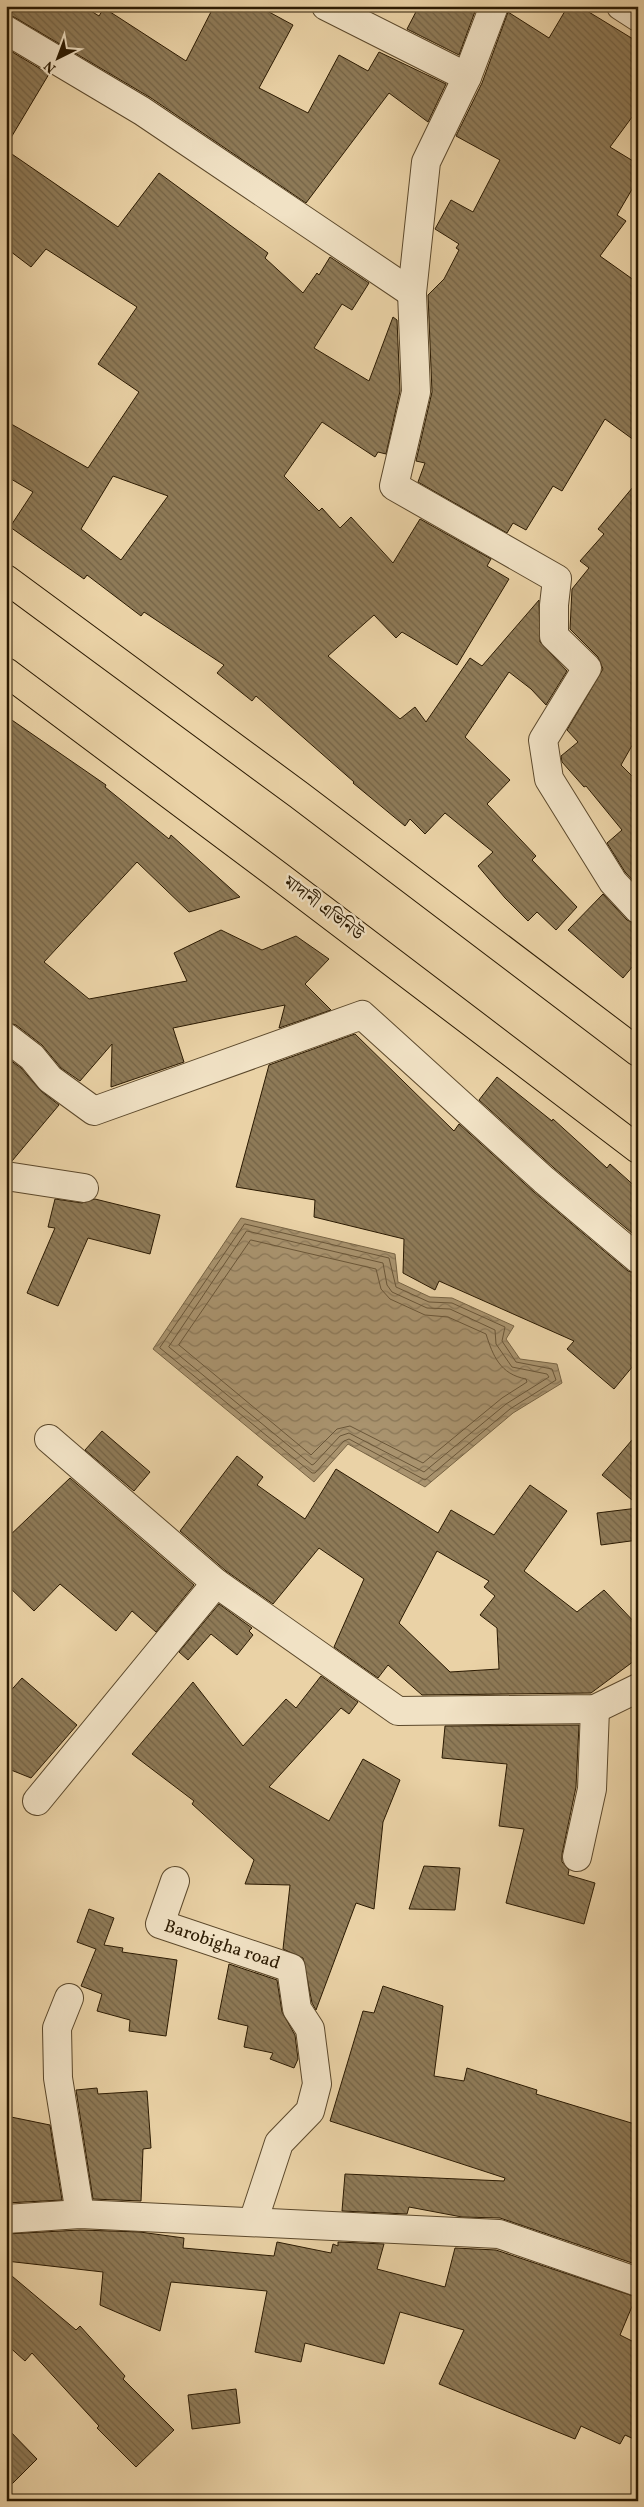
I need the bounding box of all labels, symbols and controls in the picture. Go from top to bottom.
north arrow [32,32,82,82]
text: N [40,56,60,77]
street label: মাদানী এভিনিউ [277,870,369,948]
street label: Barobigha road [161,1914,283,1976]

